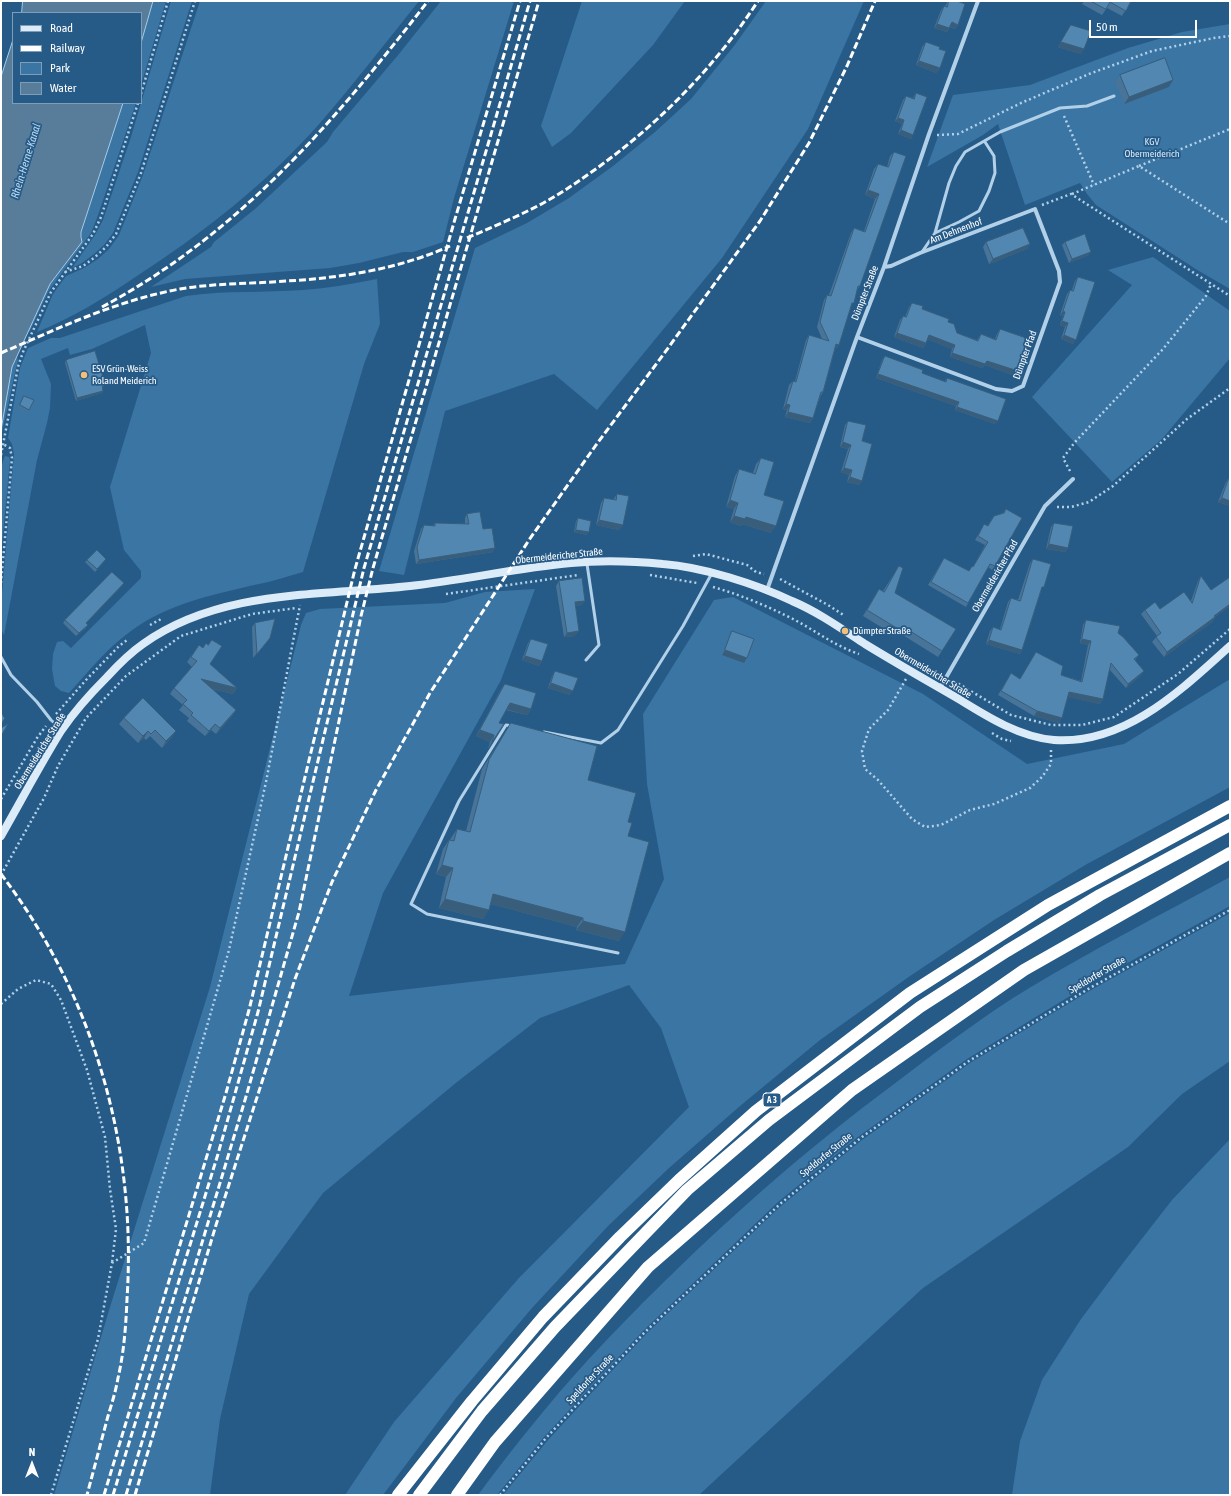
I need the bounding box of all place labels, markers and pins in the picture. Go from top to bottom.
place label: ESV Grün-Weiss Roland Meiderich [92,363,157,386]
marker: ESV Grün-Weiss Roland Meiderich [79,370,89,380]
place label: Dümpter Straße [853,625,911,637]
marker: Dümpter Straße [840,626,850,636]

